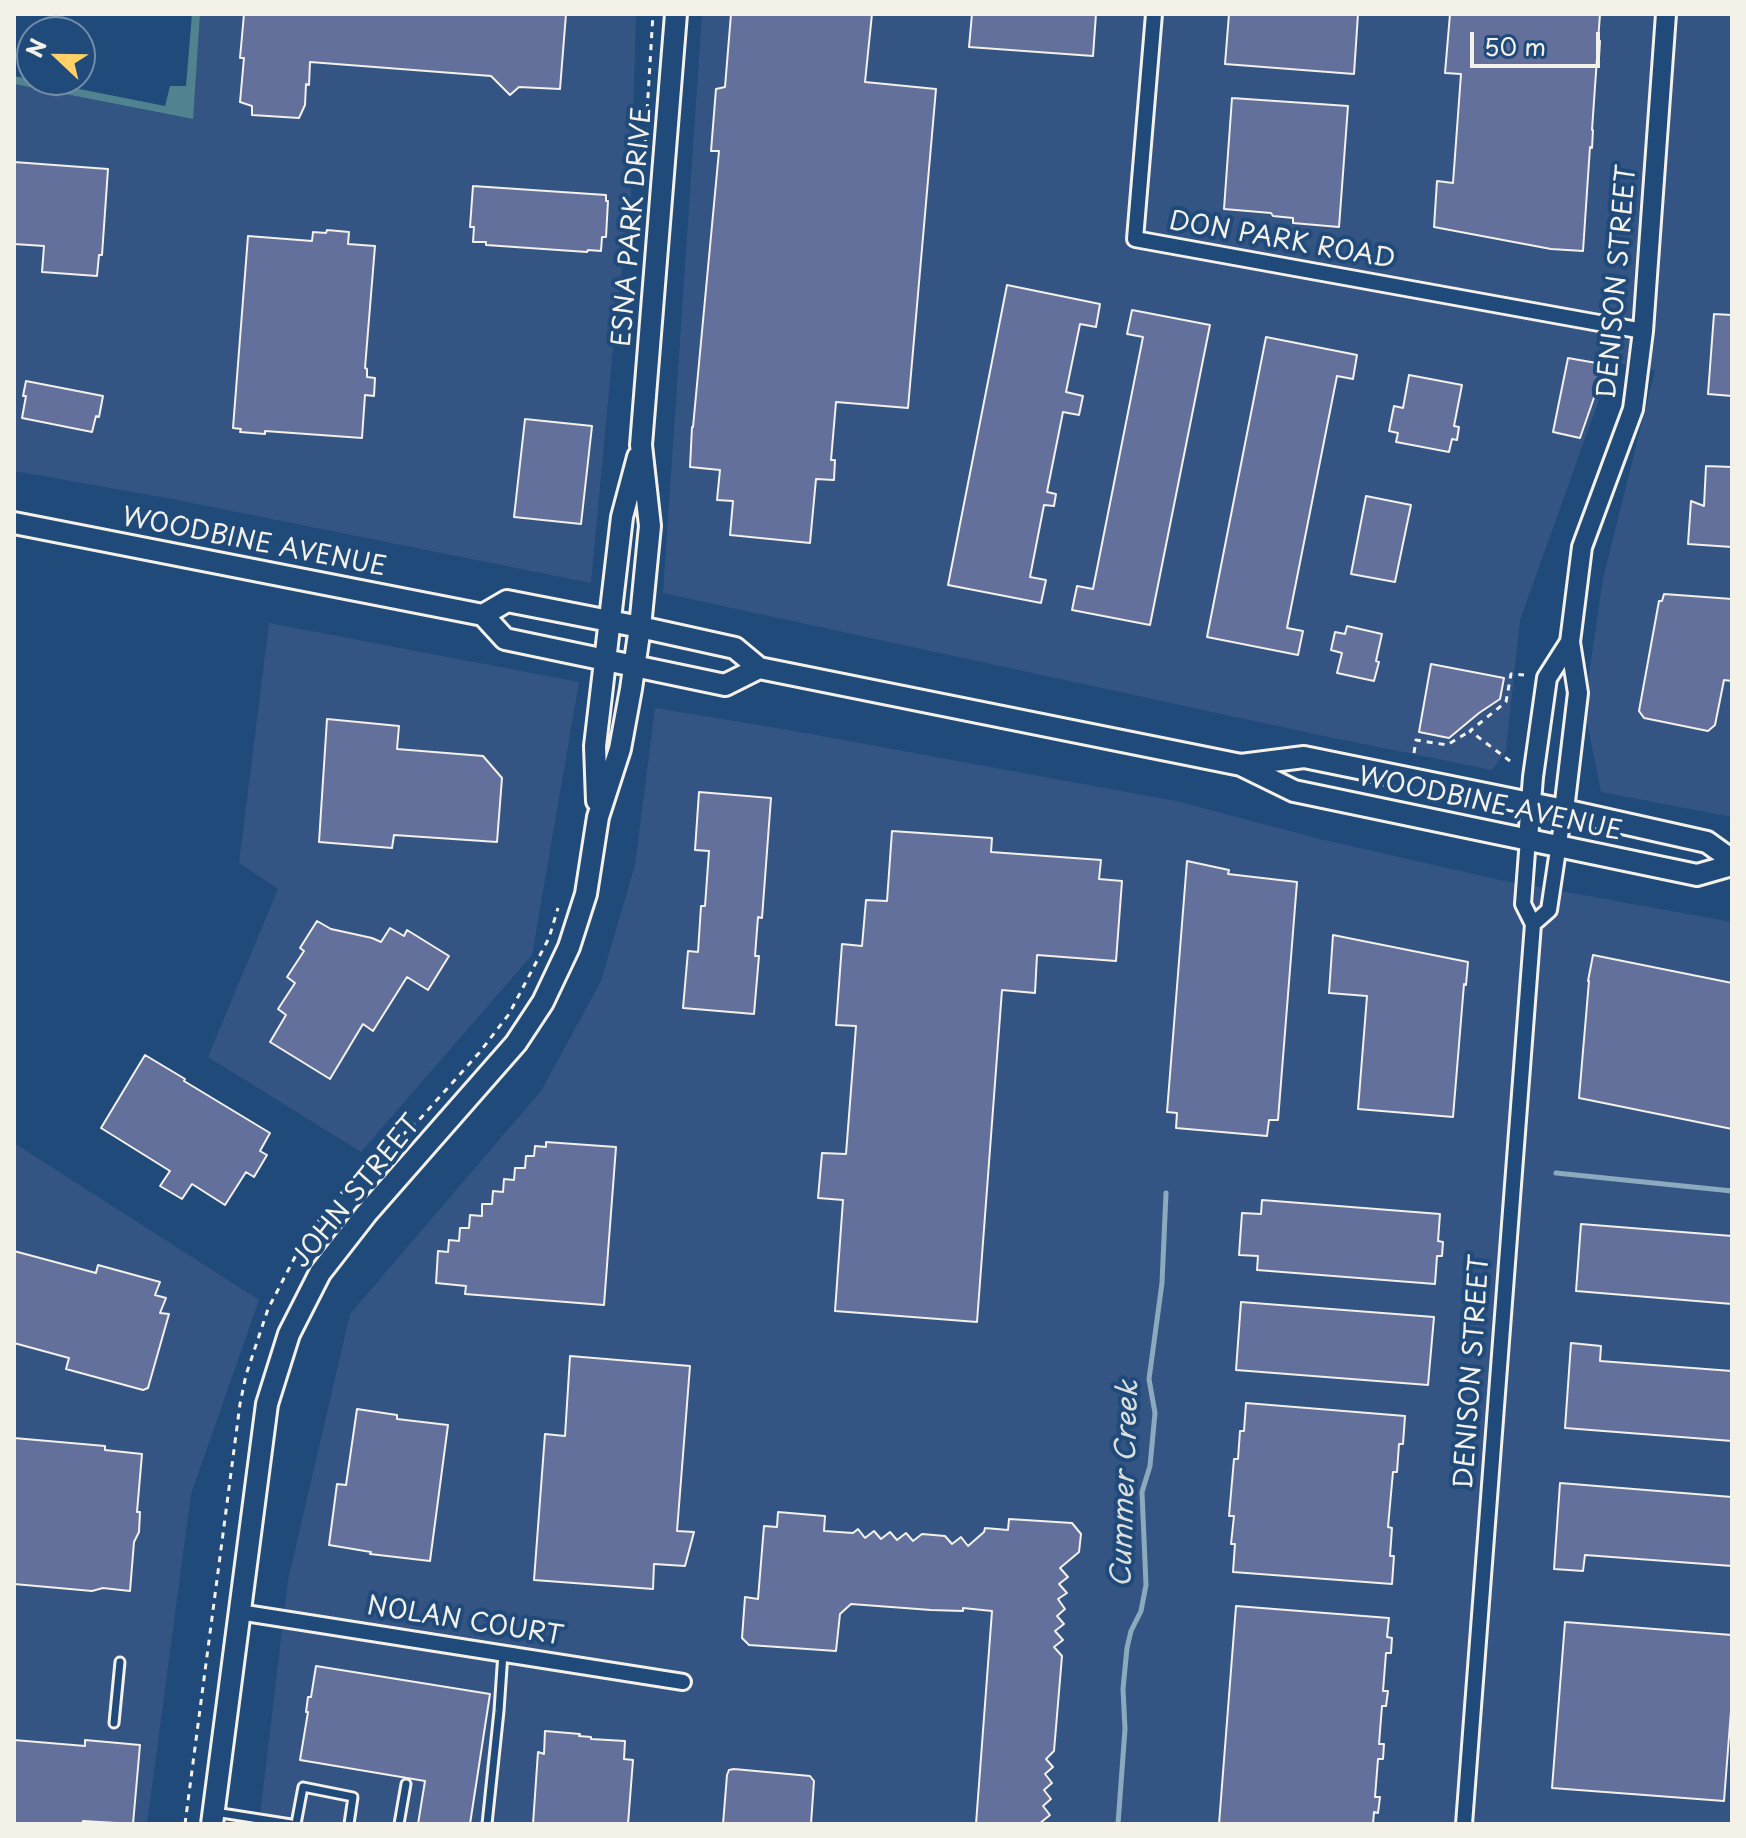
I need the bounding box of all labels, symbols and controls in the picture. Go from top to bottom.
north arrow [16,16,96,96]
scale bar [1474,16,1604,66]
text: 50 m [1484,28,1546,64]
text: N [17,33,54,62]
street label: ESNA PARK DRIVE [607,106,659,348]
street label: DENISON STREET [1592,164,1644,400]
street label: DON PARK ROAD [1167,206,1397,276]
street label: WOODBINE AVENUE [119,502,389,584]
street label: WOODBINE AVENUE [1355,762,1625,848]
street label: JOHN STREET [286,1110,428,1274]
street label: DENISON STREET [1449,1254,1497,1490]
water label: Cummer Creek [1106,1380,1146,1588]
street label: NOLAN COURT [365,1591,565,1653]

